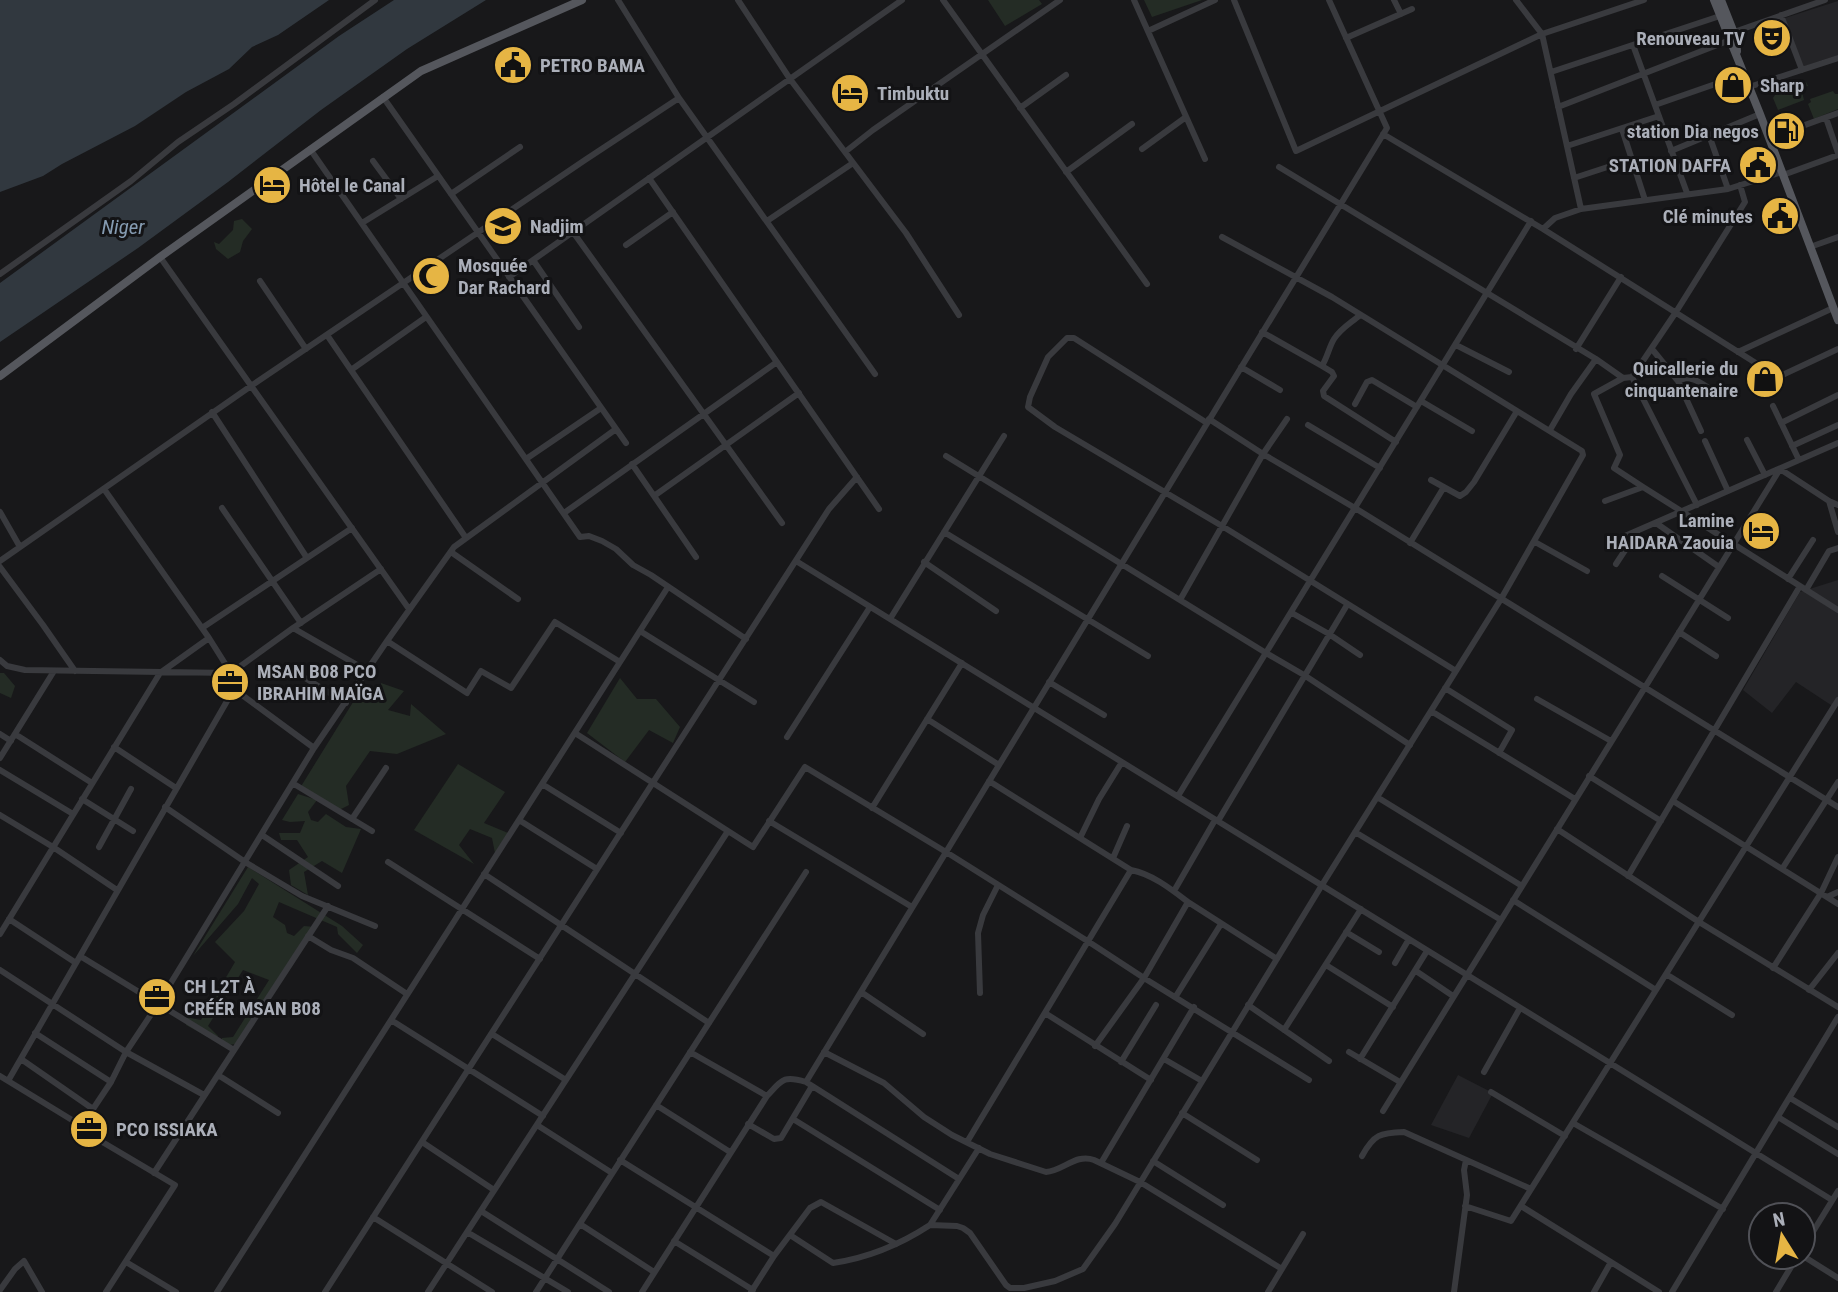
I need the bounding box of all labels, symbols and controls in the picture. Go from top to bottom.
theatre icon: Renouveau TV [1751,17,1793,59]
place label: Renouveau TV [1636,27,1745,50]
public building icon: PETRO BAMA [492,44,534,86]
place label: PETRO BAMA [540,54,646,77]
shop icon: Sharp [1712,64,1754,106]
hotel icon: Timbuktu [829,72,871,114]
place label: Sharp [1760,74,1804,97]
place label: Timbuktu [877,82,949,105]
fuel station icon: station Dia negos [1765,110,1807,152]
place label: station Dia negos [1627,120,1759,143]
public building icon: STATION DAFFA [1737,144,1779,186]
place label: STATION DAFFA [1609,154,1732,177]
hotel icon: Hôtel le Canal [251,164,293,206]
place label: Hôtel le Canal [299,174,405,197]
public building icon: Clé minutes [1759,195,1801,237]
school or university icon: Nadjim [482,205,524,247]
place label: Clé minutes [1663,205,1753,228]
water label: Niger [101,215,145,239]
place label: Nadjim [530,215,584,238]
place label: Mosquée Dar Rachard [458,254,550,299]
mosque icon: Mosquée Dar Rachard [410,255,452,297]
place label: Quicallerie du cinquantenaire [1625,357,1738,402]
shop icon: Quicallerie du cinquantenaire [1744,358,1786,400]
place label: Lamine HAIDARA Zaouia [1606,509,1734,554]
hotel icon: Lamine HAIDARA Zaouia [1740,510,1782,552]
place label: MSAN B08 PCO IBRAHIM MAÏGA [257,660,384,705]
office icon: MSAN B08 PCO IBRAHIM MAÏGA [209,661,251,703]
place label: CH L2T À CRÉÉR MSAN B08 [184,975,321,1020]
office icon: CH L2T À CRÉÉR MSAN B08 [136,976,178,1018]
office icon: PCO ISSIAKA [68,1108,110,1150]
place label: PCO ISSIAKA [116,1118,218,1141]
north arrow [1747,1201,1817,1271]
text: N [1771,1207,1787,1232]

